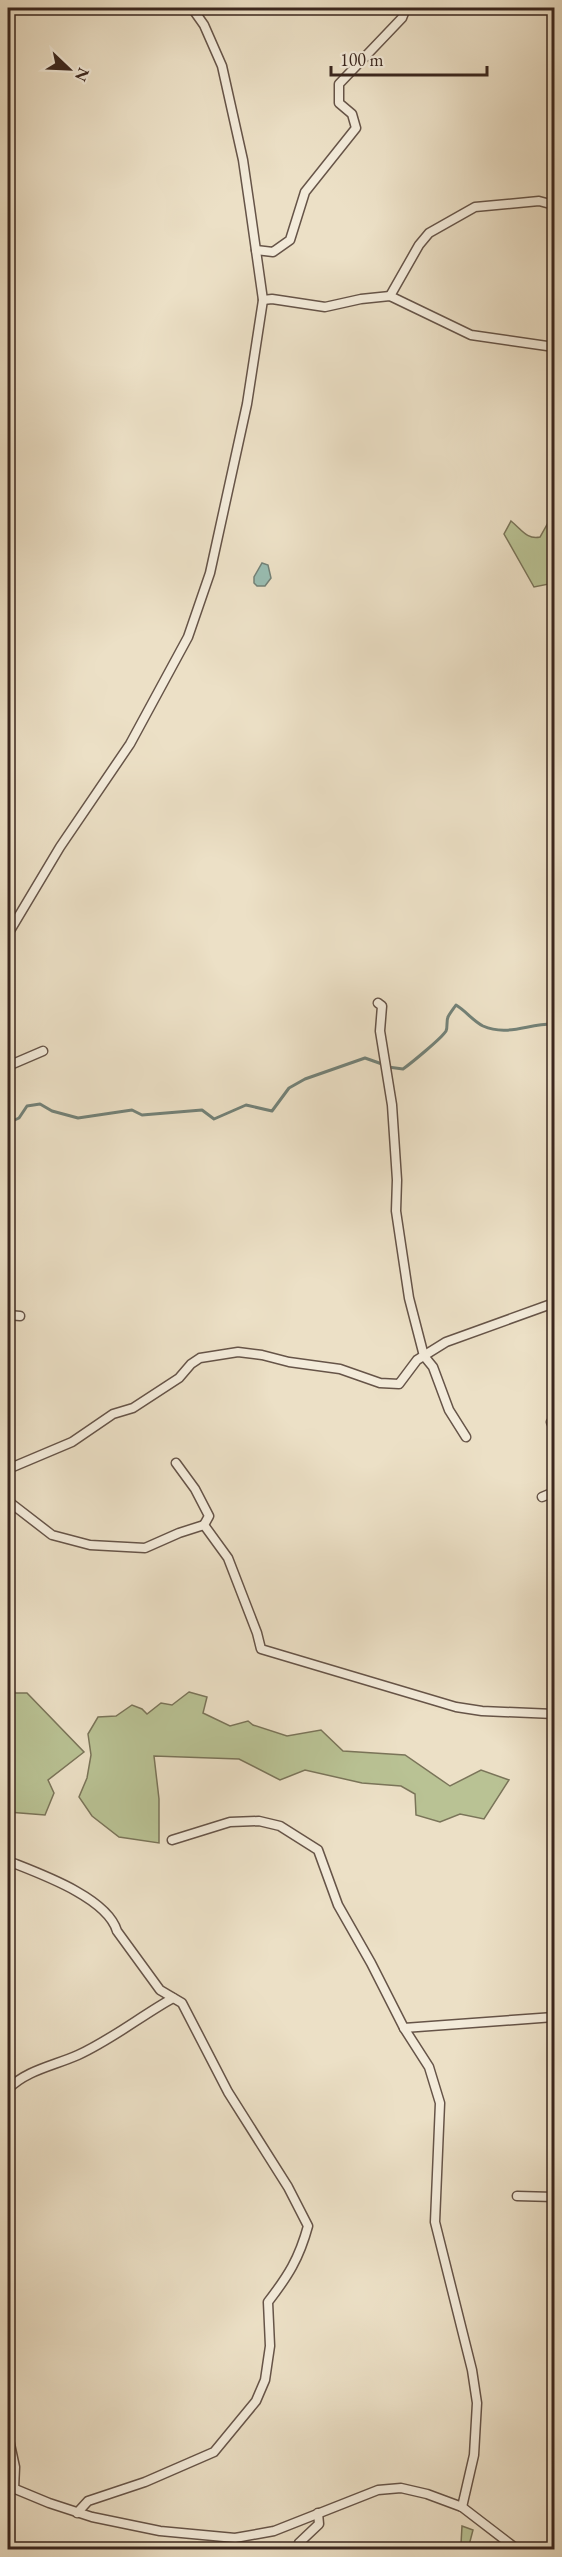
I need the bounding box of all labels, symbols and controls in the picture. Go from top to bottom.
north arrow [39,39,99,99]
scale bar [331,39,487,77]
text: 100 m [340,48,384,71]
text: N [70,65,95,85]

